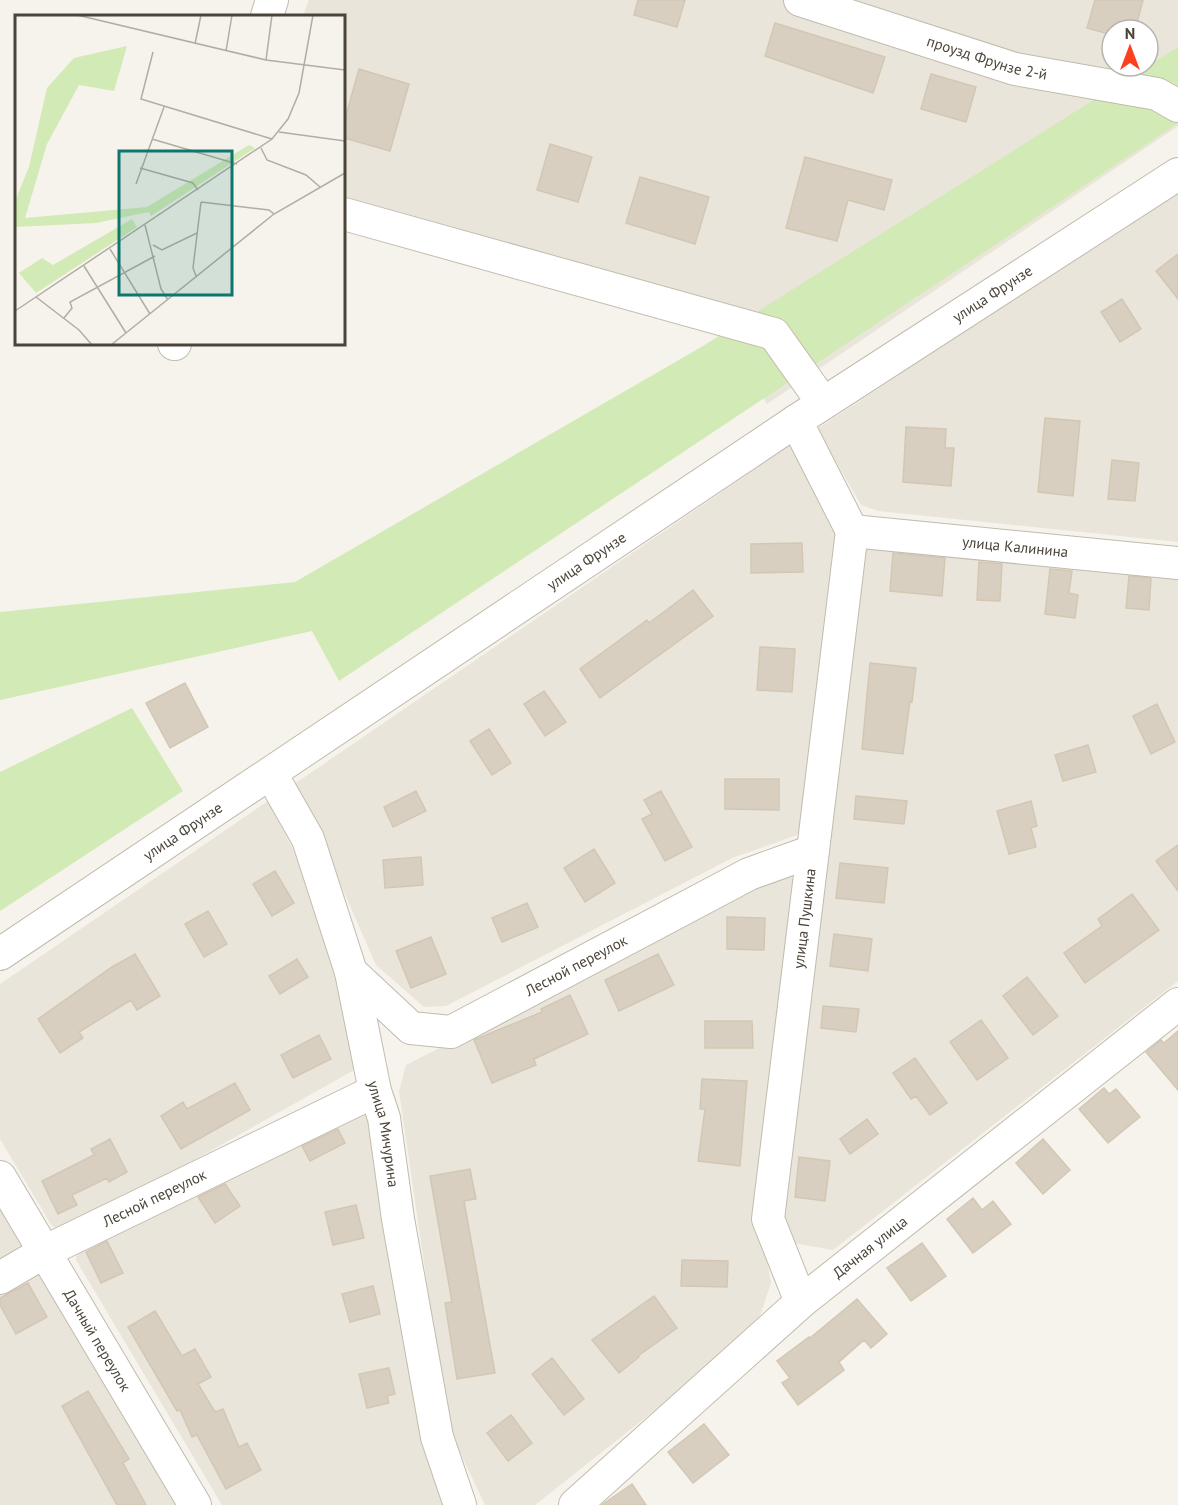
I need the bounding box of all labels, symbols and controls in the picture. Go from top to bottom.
inset map [15,15,345,345]
north arrow [1100,18,1160,78]
text: N [1125,23,1135,43]
street label: проузд Фрунзе 2-й [925,31,1049,83]
street label: улица Фрунзе [949,261,1036,326]
street label: улица Фрунзе [543,528,630,594]
street label: улица Калинина [961,532,1069,561]
street label: улица Фрунзе [139,798,226,864]
street label: улица Пушкина [789,867,820,970]
street label: Лесной переулок [521,930,631,1000]
street label: улица Мичурина [364,1079,403,1188]
street label: Лесной переулок [99,1164,210,1231]
street label: Дачная улица [829,1212,911,1282]
street label: Дачный переулок [60,1285,136,1395]

